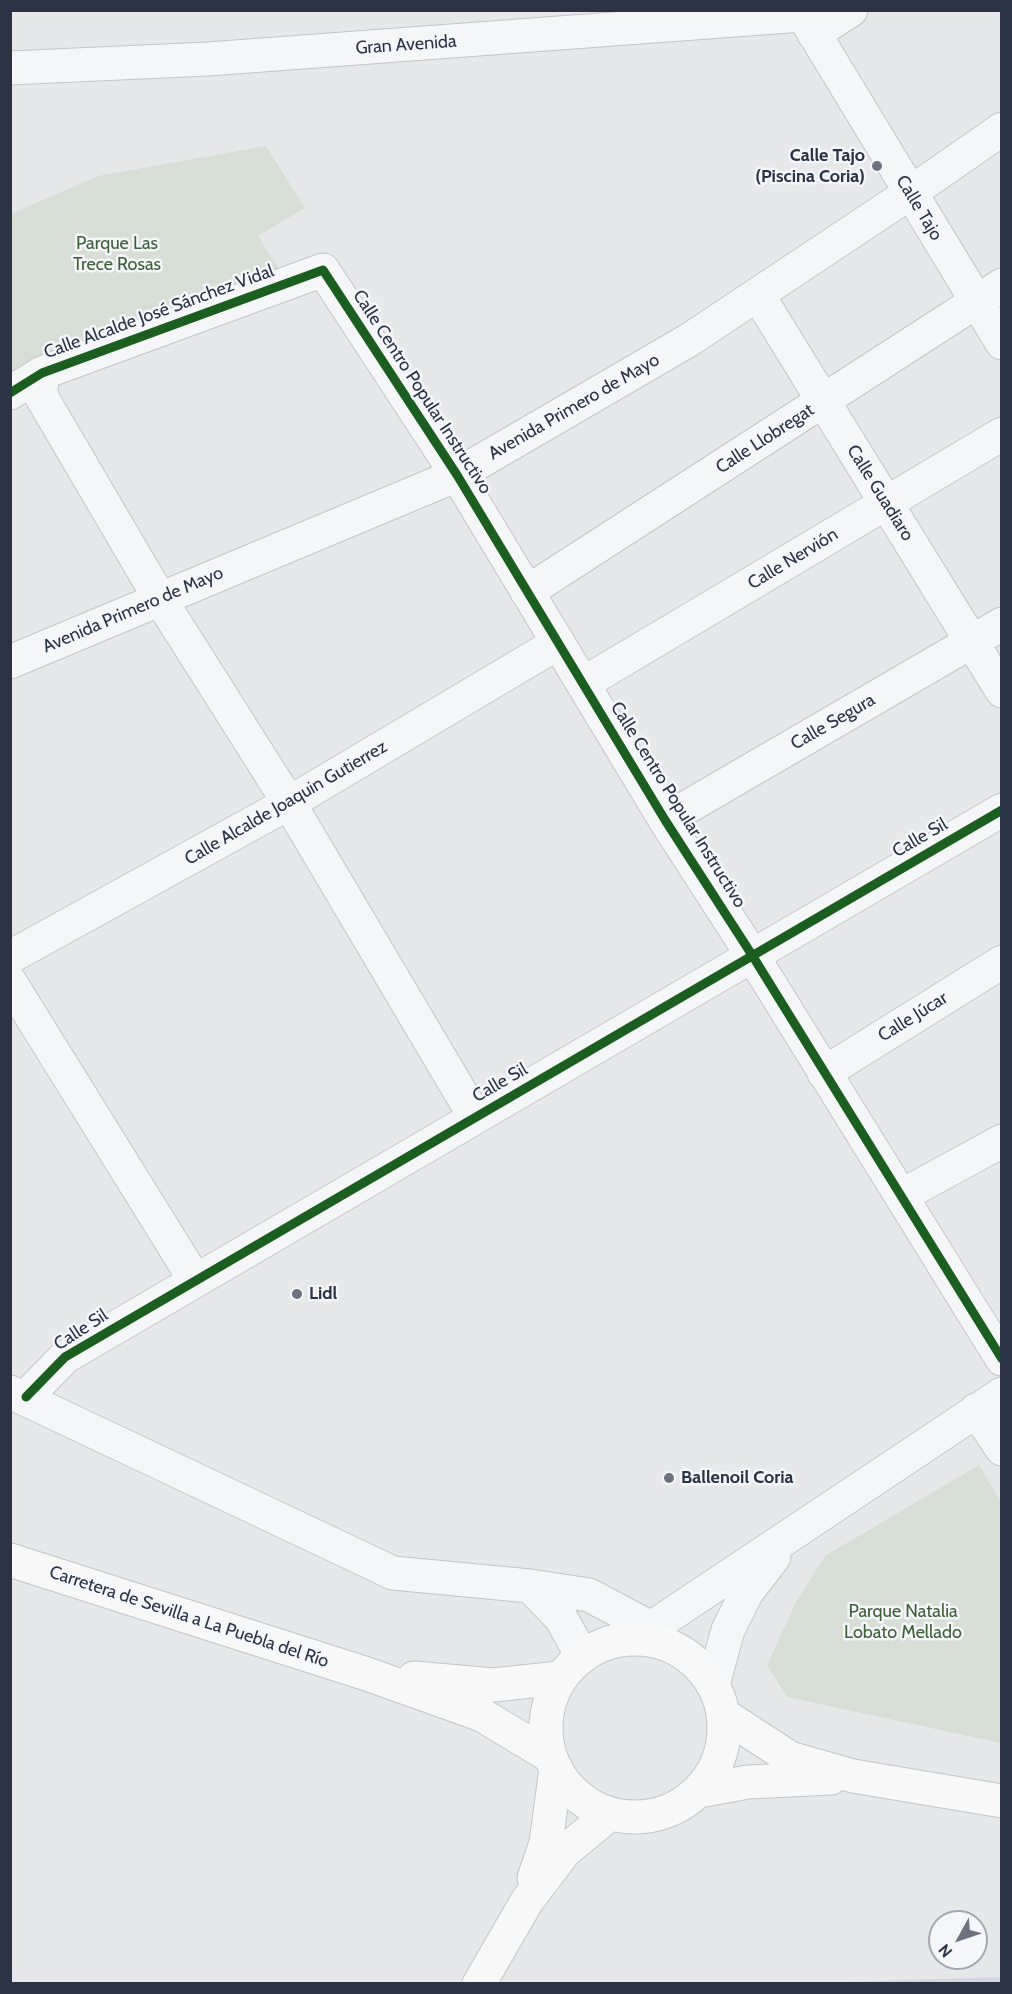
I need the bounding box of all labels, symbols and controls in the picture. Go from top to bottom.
street label: Gran Avenida [355,31,457,59]
place label: Calle Tajo (Piscina Coria) [755,145,865,188]
marker: Calle Tajo (Piscina Coria) [870,159,884,173]
street label: Calle Tajo [891,171,947,245]
park label: Parque Las Trece Rosas [73,233,161,276]
street label: Calle Alcalde José Sánchez Vidal [41,260,277,364]
street label: Calle Centro Popular Instructivo [348,286,496,498]
street label: Avenida Primero de Mayo [485,349,663,465]
street label: Calle Llobregat [712,399,818,479]
street label: Calle Guadiaro [842,441,918,545]
street label: Calle Nervión [744,524,842,594]
street label: Avenida Primero de Mayo [40,562,226,658]
street label: Calle Segura [787,689,879,755]
street label: Calle Centro Popular Instructivo [606,698,750,912]
street label: Calle Alcalde Joaquin Gutierrez [181,736,391,870]
street label: Calle Sil [889,814,951,862]
street label: Calle Júcar [874,987,952,1047]
street label: Calle Sil [469,1059,531,1107]
place label: Lidl [309,1283,337,1305]
marker: Lidl [290,1287,304,1301]
street label: Calle Sil [50,1305,112,1355]
place label: Ballenoil Coria [681,1467,793,1489]
marker: Ballenoil Coria [662,1471,676,1485]
street label: Carretera de Sevilla a La Puebla del Río [47,1562,331,1672]
park label: Parque Natalia Lobato Mellado [844,1601,962,1644]
north arrow [928,1910,988,1970]
text: N [934,1940,956,1961]

